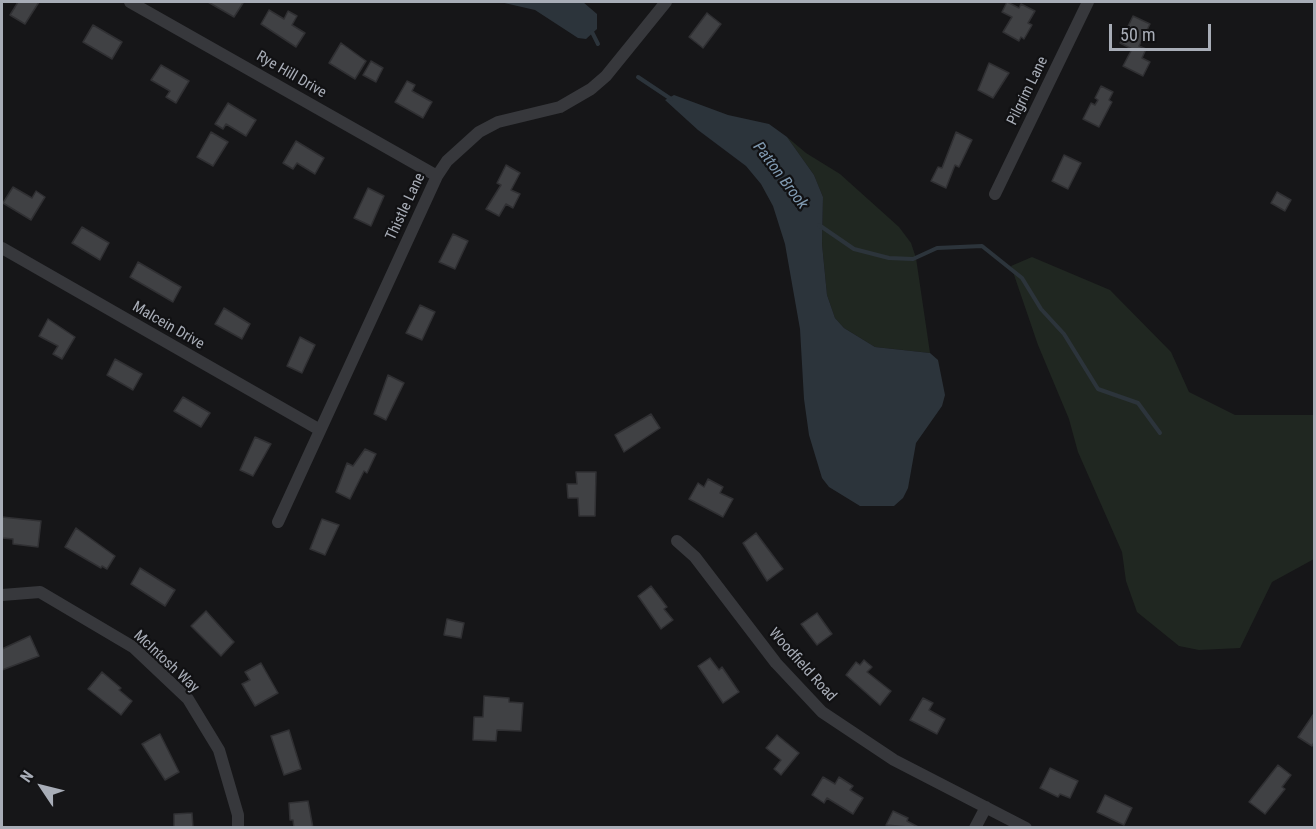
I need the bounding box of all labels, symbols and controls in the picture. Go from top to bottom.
scale bar [1112,12,1214,50]
text: 50 m [1120,24,1155,45]
street label: Rye Hill Drive [253,48,329,102]
street label: Pilgrim Lane [1004,54,1052,128]
water label: Patton Brook [748,138,812,214]
street label: Thistle Lane [383,170,429,244]
street label: Malcein Drive [129,298,207,354]
street label: Woodfield Road [764,625,840,705]
street label: McIntosh Way [129,627,203,697]
north arrow [12,757,72,817]
text: N [16,767,37,786]

